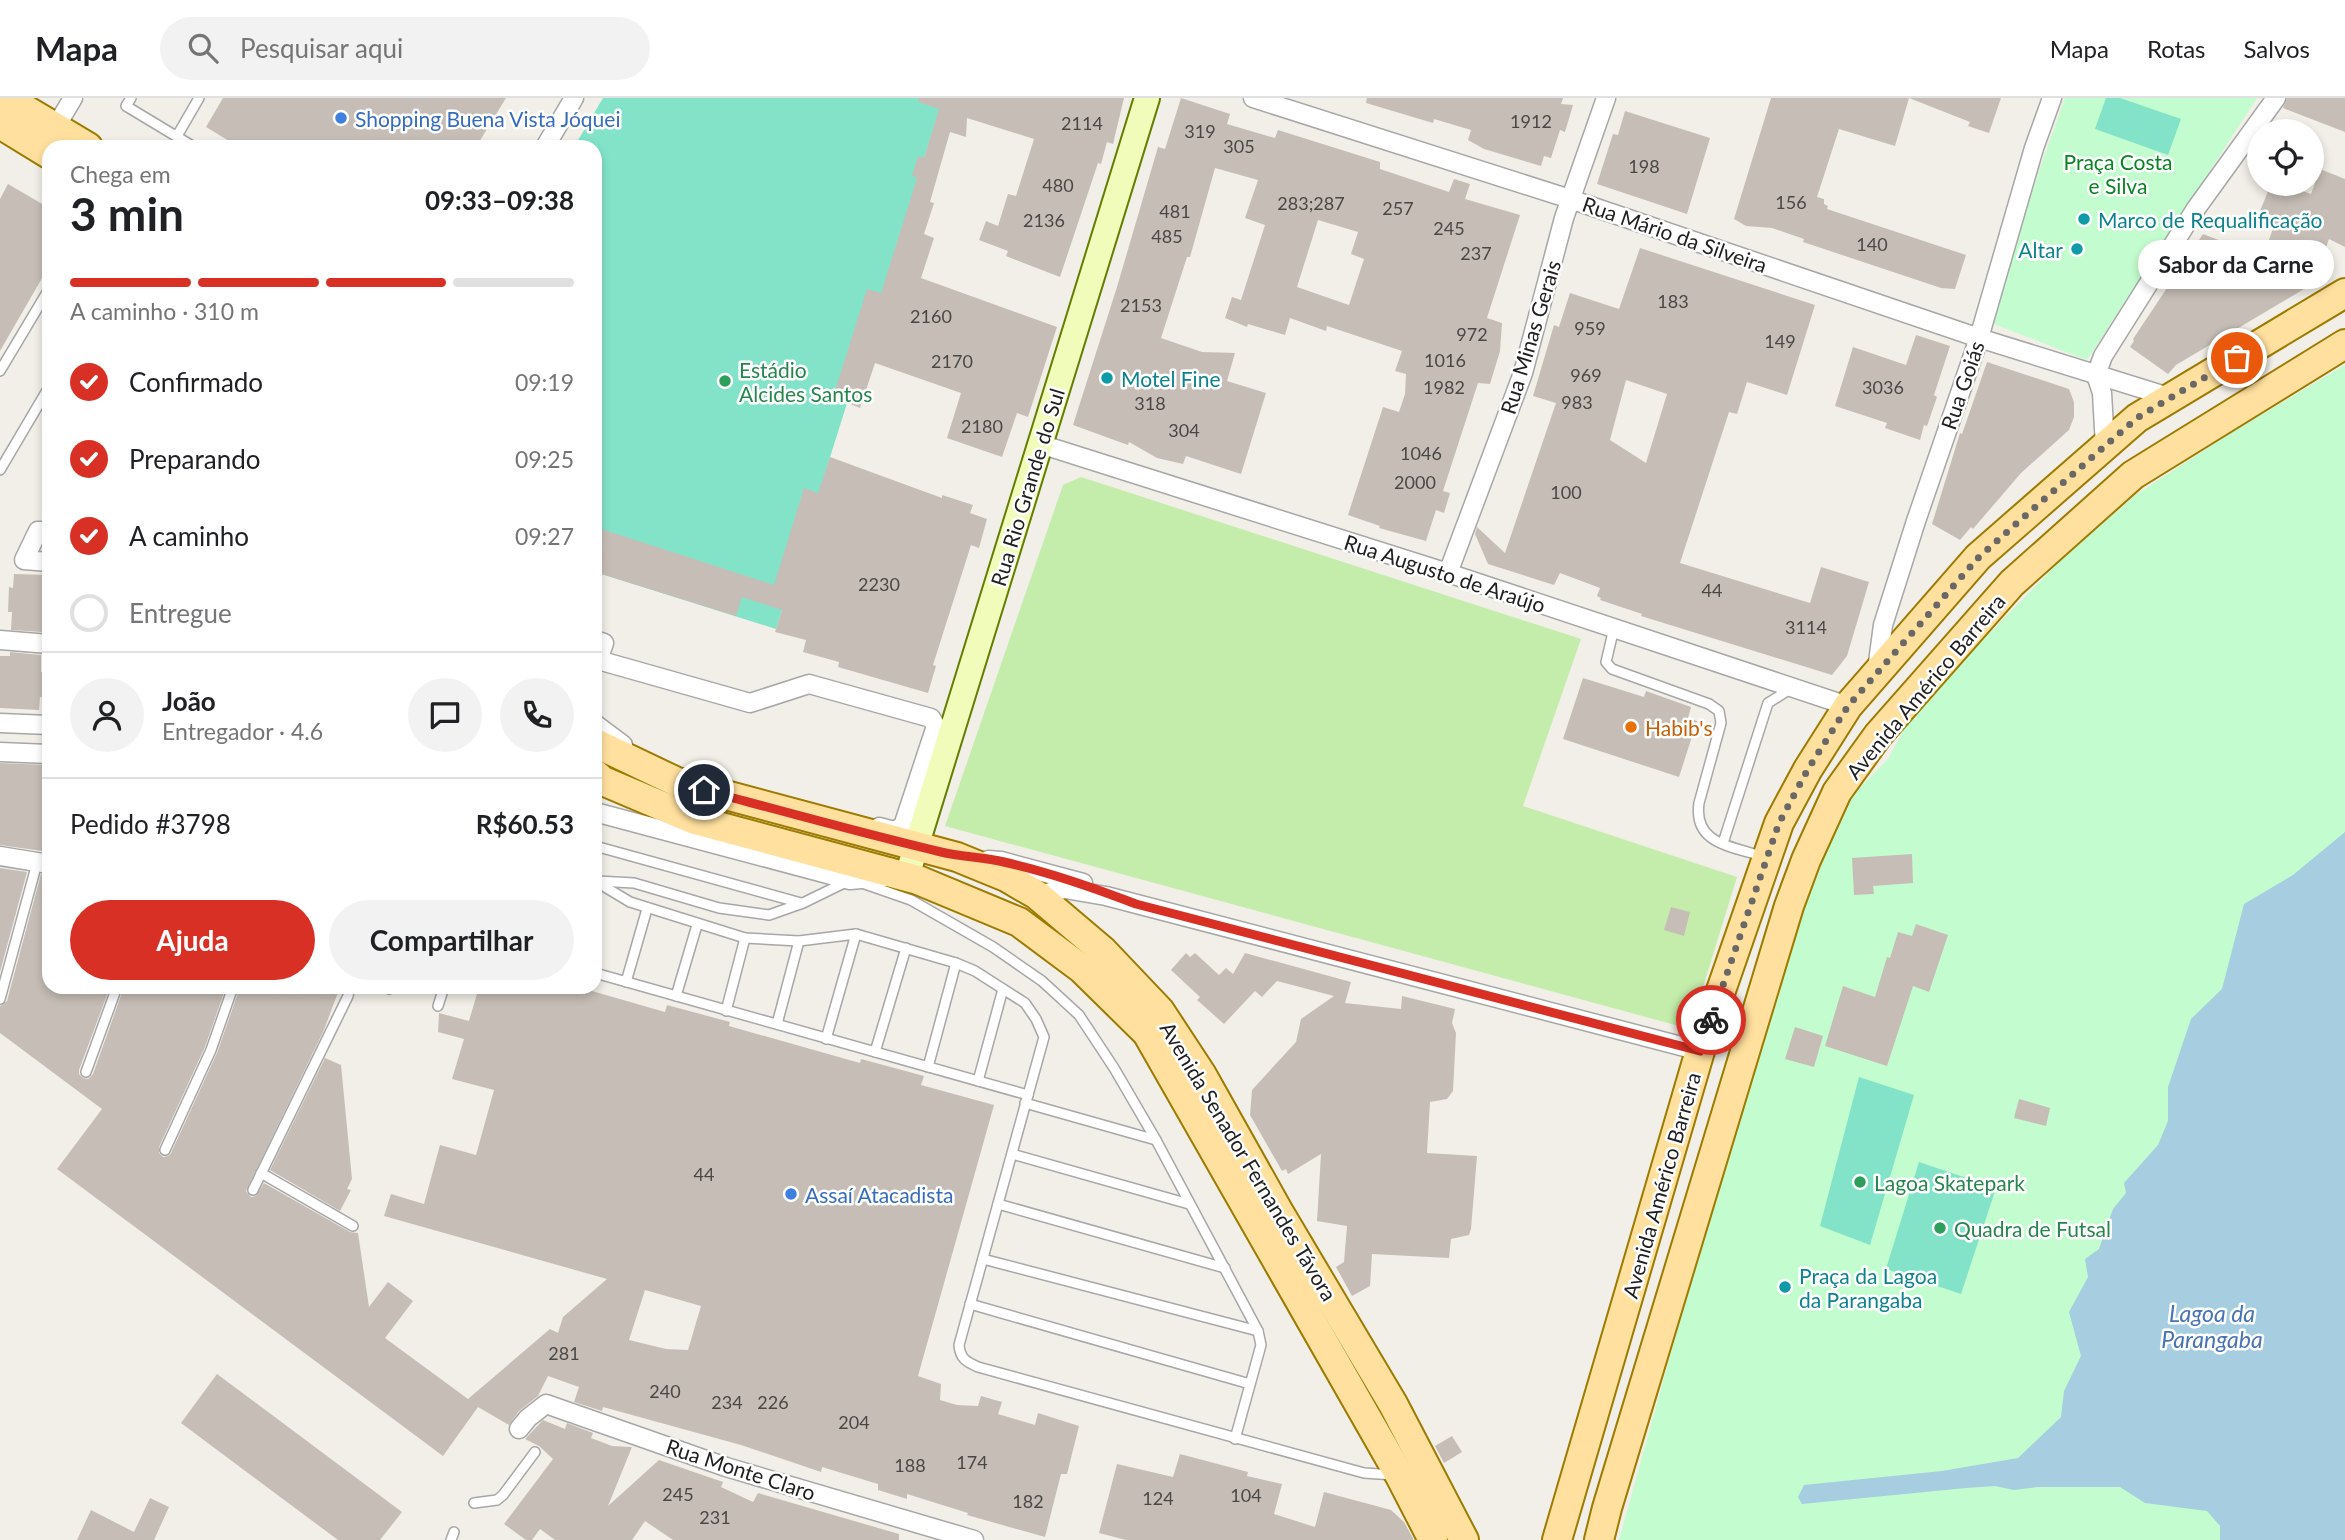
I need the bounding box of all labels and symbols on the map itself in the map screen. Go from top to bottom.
place label: Shopping Buena Vista Jóquei [355,106,620,131]
marker: Shopping Buena Vista Jóquei [333,110,349,126]
house number: 1912 [1510,110,1552,132]
house number: 2114 [1061,112,1103,134]
house number: 319 [1184,120,1216,142]
house number: 305 [1223,135,1255,157]
park label: Praça Costa e Silva [2064,149,2172,198]
house number: 198 [1628,155,1660,177]
house number: 480 [1042,174,1074,196]
street label: Rua Mário da Silveira [1580,191,1770,277]
house number: 156 [1775,191,1807,213]
house number: 283;287 [1277,192,1345,214]
house number: 257 [1382,197,1414,219]
house number: 481 [1159,200,1191,222]
place label: Marco de Requalificação [2098,207,2323,232]
house number: 2136 [1023,209,1065,231]
marker: Marco de Requalificação [2076,211,2092,227]
house number: 245 [1433,217,1465,239]
house number: 485 [1151,225,1183,247]
house number: 140 [1856,233,1888,255]
place label: Altar [2018,237,2063,262]
callout: Sabor da Carne [2139,239,2335,288]
marker: Altar [2069,241,2085,257]
house number: 237 [1460,242,1492,264]
street label: Rua Minas Gerais [1495,257,1565,417]
house number: 183 [1657,290,1689,312]
house number: 2153 [1120,294,1162,316]
house number: 2160 [910,305,952,327]
house number: 959 [1574,317,1606,339]
house number: 972 [1456,323,1488,345]
pin [2207,328,2267,388]
house number: 149 [1764,330,1796,352]
street label: Rua Goiás [1935,337,1989,433]
house number: 1016 [1424,349,1466,371]
house number: 2170 [931,350,973,372]
place label: Estádio Alcides Santos [739,357,872,406]
house number: 969 [1570,364,1602,386]
place label: Motel Fine [1121,366,1220,391]
marker: Motel Fine [1099,370,1115,386]
marker: Estádio Alcides Santos [717,373,733,389]
house number: 1982 [1423,376,1465,398]
house number: 3036 [1862,376,1904,398]
street label: Rua Rio Grande do Sul [985,385,1069,589]
house number: 983 [1561,391,1593,413]
house number: 318 [1134,392,1166,414]
house number: 2180 [961,415,1003,437]
house number: 304 [1168,419,1200,441]
house number: 1046 [1400,442,1442,464]
house number: 2000 [1394,471,1436,493]
house number: 100 [1550,481,1582,503]
street label: Rua Augusto de Araújo [1341,529,1549,617]
house number: 2230 [858,573,900,595]
house number: 44 [1702,579,1722,601]
street label: Avenida Américo Barreira [1840,588,2010,784]
house number: 3114 [1785,616,1827,638]
place label: Habib's [1645,715,1712,740]
marker: Habib's [1623,719,1639,735]
pin [674,760,734,820]
courier [1676,985,1746,1055]
street label: Avenida Senador Fernandes Távora [1156,1017,1342,1305]
street label: Avenida Américo Barreira [1617,1069,1705,1301]
house number: 44 [694,1163,714,1185]
place label: Lagoa Skatepark [1874,1170,2025,1195]
marker: Lagoa Skatepark [1852,1174,1868,1190]
place label: Assaí Atacadista [805,1182,953,1207]
marker: Assaí Atacadista [783,1186,799,1202]
place label: Quadra de Futsal [1954,1216,2111,1241]
marker: Quadra de Futsal [1932,1220,1948,1236]
place label: Praça da Lagoa da Parangaba [1799,1263,1937,1312]
marker: Praça da Lagoa da Parangaba [1777,1279,1793,1295]
water label: Lagoa da Parangaba [2161,1299,2263,1353]
house number: 281 [548,1342,580,1364]
house number: 240 [649,1380,681,1402]
house number: 234 [711,1391,743,1413]
house number: 226 [757,1391,789,1413]
house number: 204 [838,1411,870,1433]
street label: Rua Monte Claro [663,1433,819,1505]
house number: 174 [956,1451,988,1473]
house number: 188 [894,1454,926,1476]
house number: 245 [662,1483,694,1505]
house number: 104 [1230,1484,1262,1506]
house number: 124 [1142,1487,1174,1509]
house number: 182 [1012,1490,1044,1512]
house number: 231 [699,1506,731,1528]

